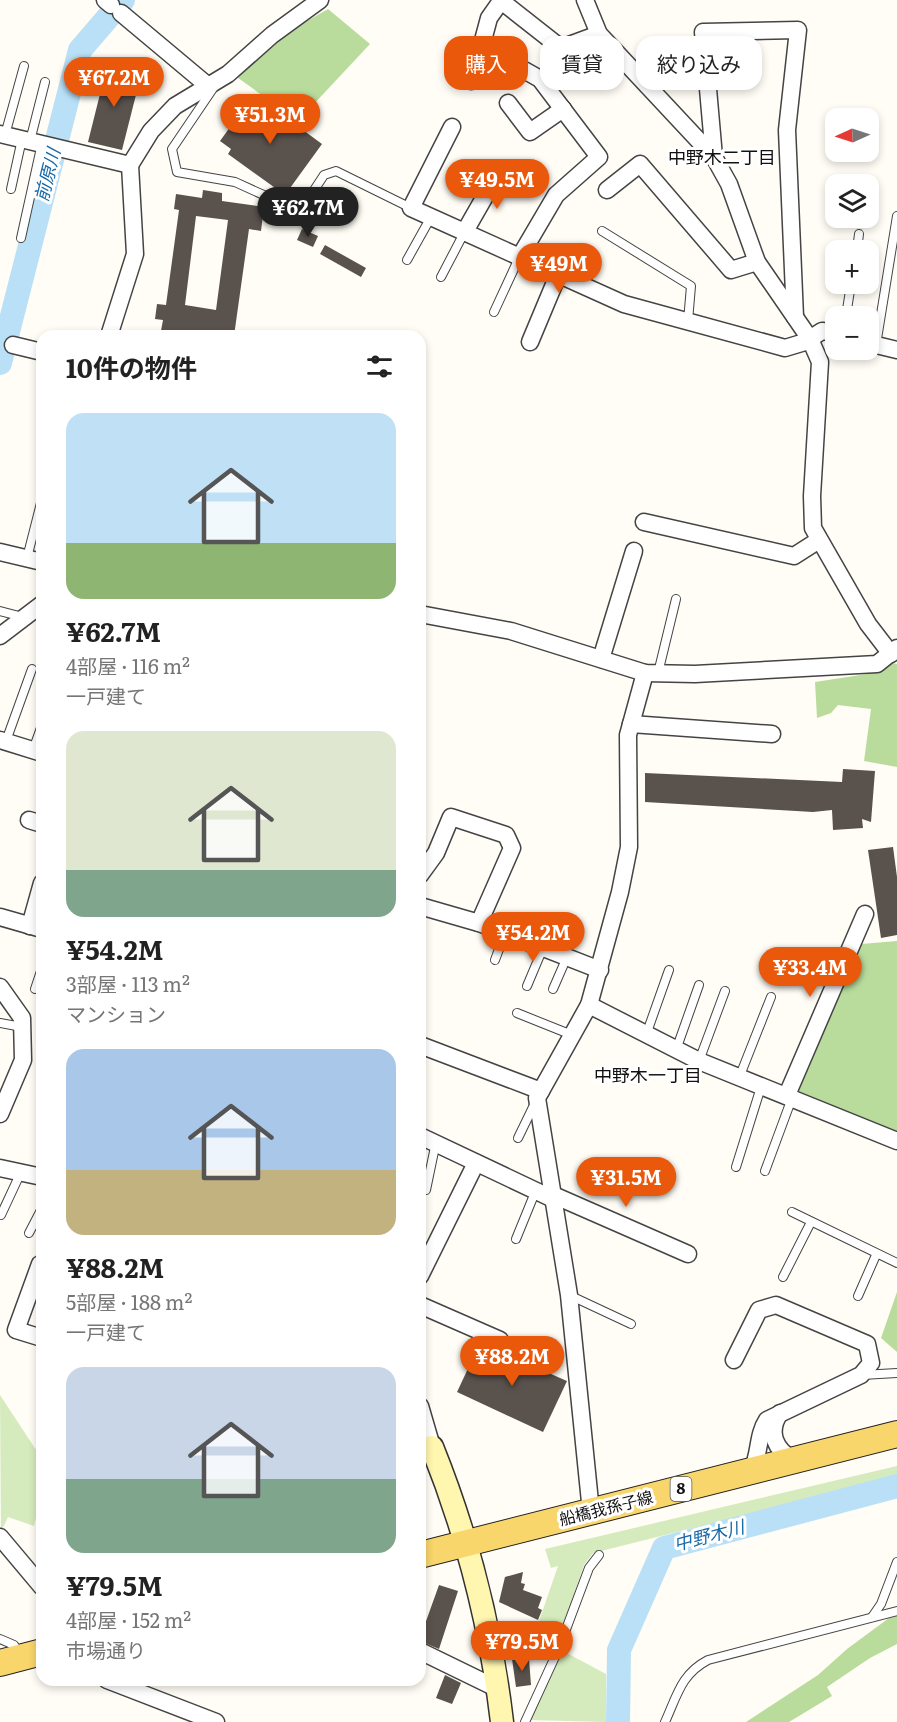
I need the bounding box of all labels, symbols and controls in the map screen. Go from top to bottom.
chip: 購入 [444,36,528,90]
chip: 賃貸 [540,36,624,90]
chip: 絞り込み [636,36,762,90]
pin: ¥67.2M [65,57,163,108]
text: ¥67.2M [78,61,150,91]
pin: ¥51.3M [221,94,319,145]
text: ¥51.3M [234,98,306,128]
north arrow [825,108,879,162]
map controls [825,108,879,360]
water label: 前原川 [27,143,67,204]
district label: 中野木二丁目 [668,143,776,170]
pin: ¥49.5M [448,159,546,210]
text: ¥49.5M [459,163,535,193]
button: layers [825,174,879,228]
pin: ¥62.7M [259,187,357,238]
text: ¥62.7M [271,191,345,221]
button: + [825,240,879,294]
pin: ¥49M [523,243,595,294]
text: ¥49M [530,247,588,277]
button: − [825,306,879,360]
text: 10件の物件 [66,347,197,386]
icon: filters [363,350,396,383]
icon: home [177,452,285,560]
text: ¥62.7M [66,611,161,650]
text: 4部屋 · 116 m² [66,650,190,680]
text: 一戸建て [66,680,146,710]
icon: home [177,770,285,878]
pin: ¥54.2M [484,912,582,963]
text: ¥54.2M [496,916,570,946]
text: ¥54.2M [66,929,163,968]
pin: ¥33.4M [761,947,859,998]
text: ¥33.4M [773,951,847,981]
text: 3部屋 · 113 m² [66,968,190,998]
text: マンション [66,998,166,1028]
district label: 中野木一丁目 [594,1061,702,1088]
icon: home [177,1088,285,1196]
pin: ¥31.5M [577,1157,675,1208]
text: ¥31.5M [590,1161,662,1191]
text: ¥88.2M [66,1247,164,1286]
text: 5部屋 · 188 m² [66,1286,192,1316]
text: 一戸建て [66,1316,146,1346]
pin: ¥88.2M [463,1336,561,1387]
text: ¥88.2M [474,1340,550,1370]
icon: home [177,1406,285,1514]
road number: 8 [670,1477,692,1501]
street label: 船橋我孫子線 [556,1484,655,1530]
water label: 中野木川 [670,1512,749,1557]
text: ¥79.5M [66,1565,163,1604]
text: 4部屋 · 152 m² [66,1604,191,1634]
pin: ¥79.5M [473,1621,571,1672]
text: ¥79.5M [485,1625,559,1655]
text: 市場通り [66,1634,146,1664]

